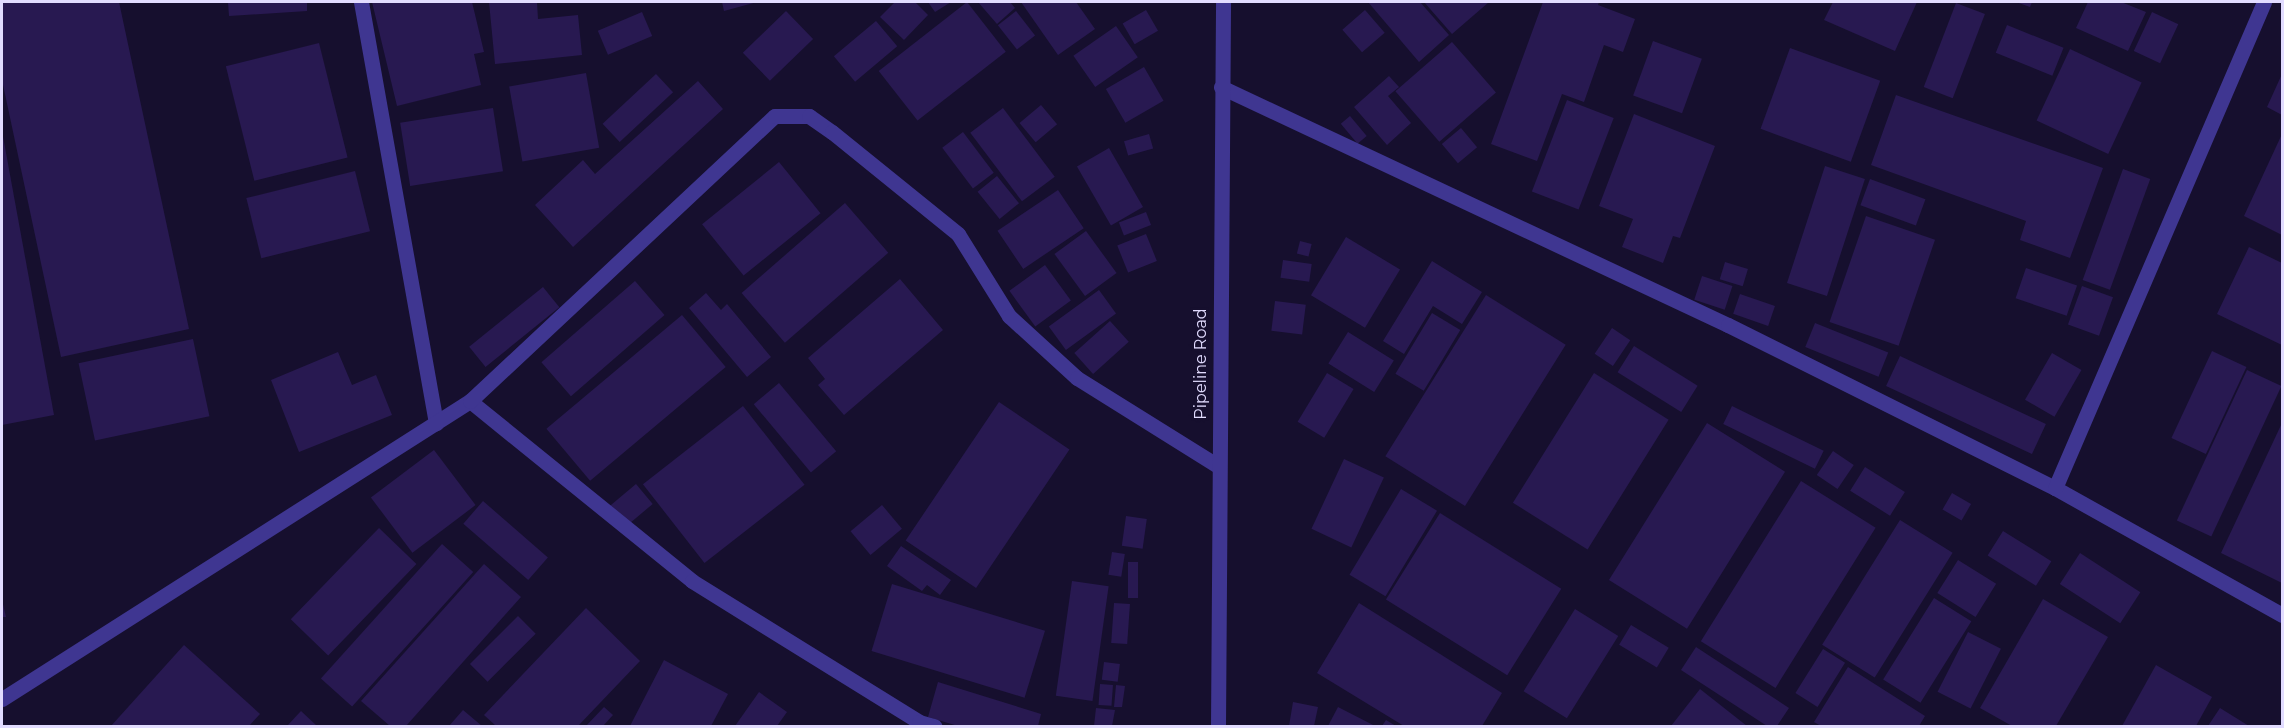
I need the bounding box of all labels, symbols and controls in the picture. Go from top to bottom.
street label: Pipeline Road [1191,308,1211,420]

